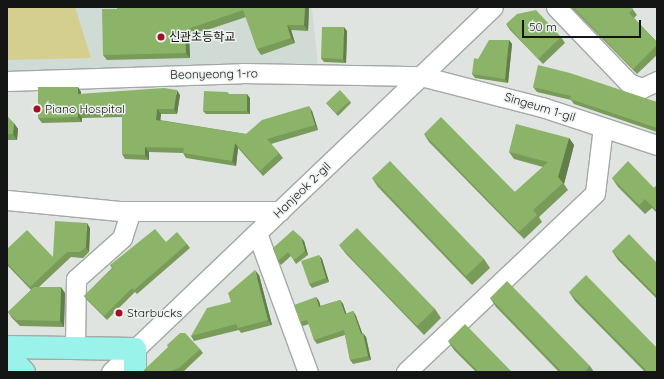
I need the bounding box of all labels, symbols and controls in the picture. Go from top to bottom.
scale bar [524,12,643,38]
text: 50 m [529,19,557,34]
place label: 신관초등학교 [169,30,235,44]
marker: 신관초등학교 [156,32,166,42]
street label: Beonyeong 1-ro [170,66,258,82]
street label: Singeum 1-gil [503,89,577,125]
place label: Piano Hospital [45,102,125,116]
marker: Piano Hospital [32,104,42,114]
street label: Hanjeok 2-gil [270,159,334,221]
place label: Starbucks [127,306,182,320]
marker: Starbucks [114,308,124,318]

